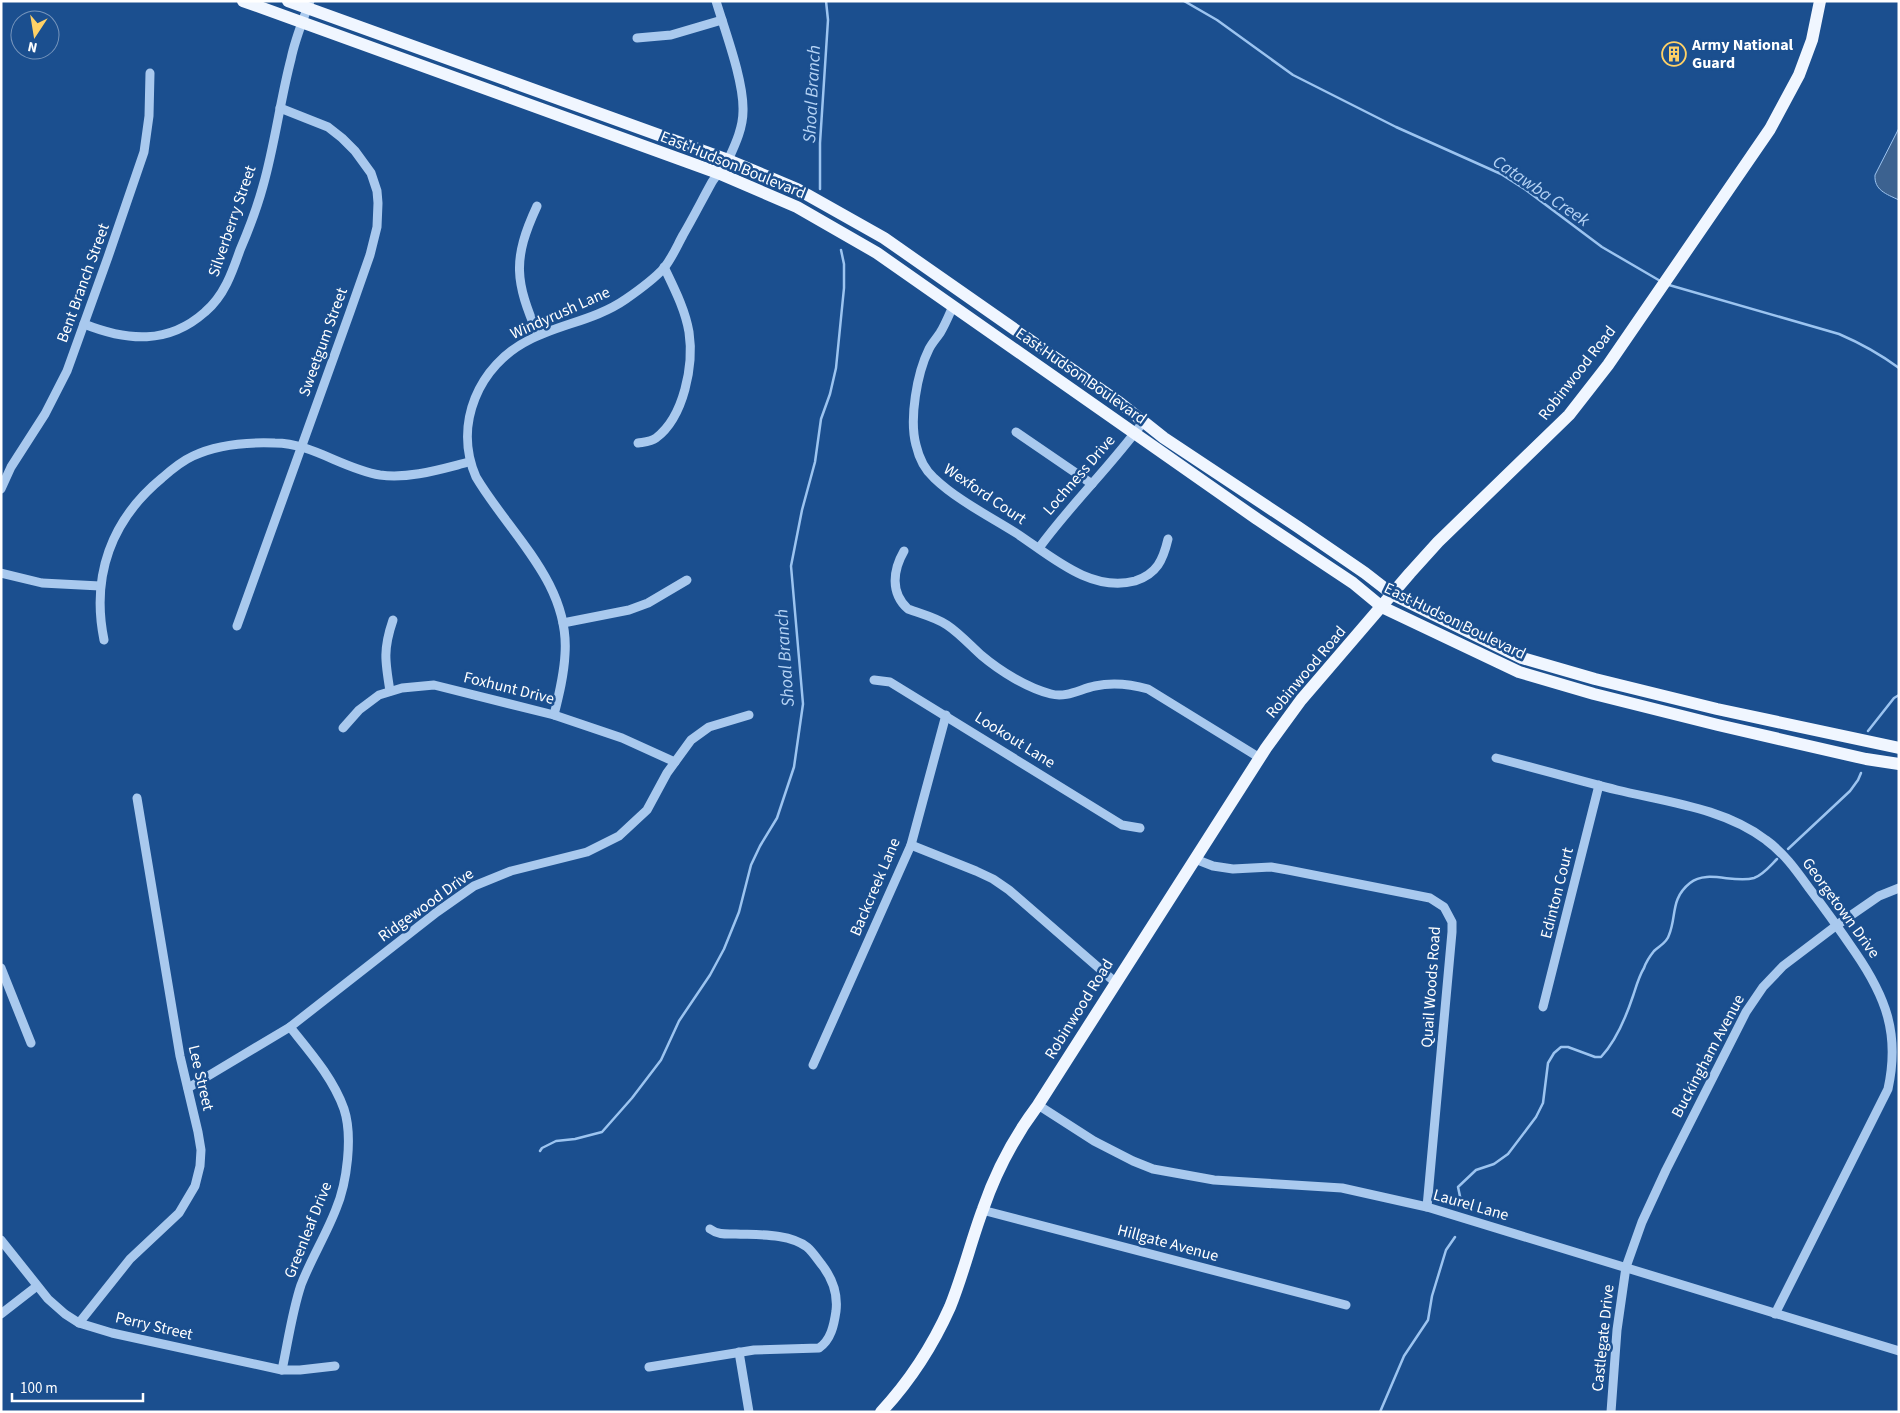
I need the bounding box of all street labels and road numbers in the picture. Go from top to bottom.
street label: East Hudson Boulevard [657,126,809,204]
street label: Silverberry Street [203,162,262,280]
street label: Bent Branch Street [51,220,115,346]
street label: Windyrush Lane [507,281,613,345]
street label: Sweetgum Street [293,284,353,399]
street label: Robinwood Road [1533,321,1621,425]
street label: East Hudson Boulevard [1011,322,1151,430]
street label: Lochness Drive [1038,430,1120,520]
street label: Wexford Court [939,458,1031,530]
street label: East Hudson Boulevard [1380,577,1530,665]
street label: Robinwood Road [1261,621,1351,723]
street label: Foxhunt Drive [461,666,557,710]
street label: Lookout Lane [971,707,1059,773]
street label: Backcreek Lane [844,834,906,939]
street label: Edinton Court [1535,845,1579,941]
street label: Georgetown Drive [1797,853,1885,963]
street label: Ridgewood Drive [374,863,478,947]
street label: Quail Woods Road [1416,926,1446,1048]
street label: Robinwood Road [1039,955,1119,1063]
street label: Buckingham Avenue [1666,990,1750,1121]
street label: Lee Street [183,1043,219,1114]
street label: Greenleaf Drive [279,1178,337,1282]
street label: Laurel Lane [1431,1184,1511,1226]
street label: Hillgate Avenue [1115,1219,1221,1267]
street label: Castlegate Drive [1586,1283,1620,1393]
street label: Perry Street [113,1306,195,1346]

